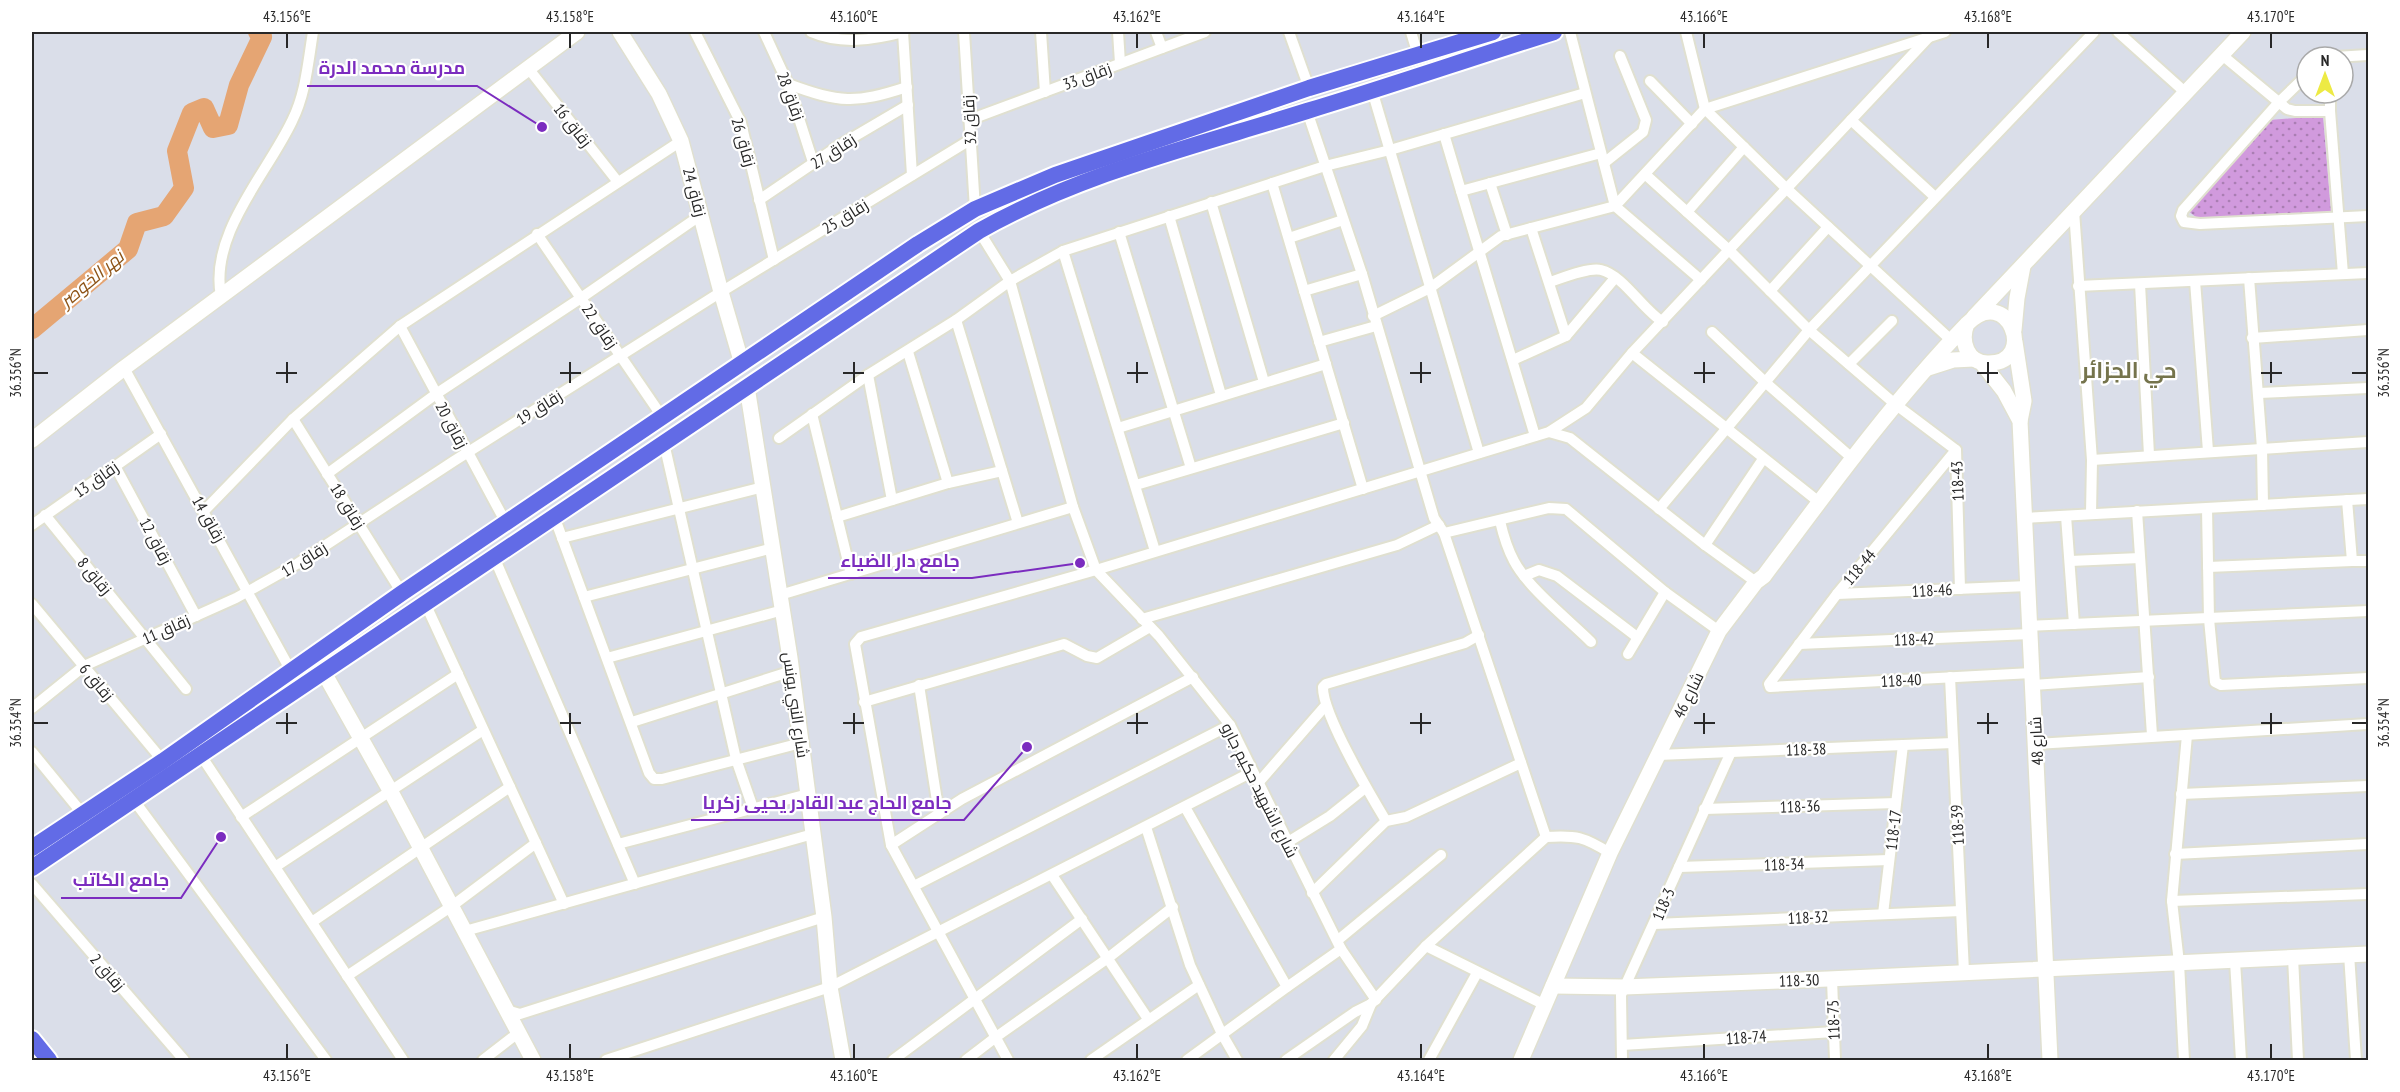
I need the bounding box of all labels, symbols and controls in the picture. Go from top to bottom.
text: 43.156°E [263,7,311,26]
text: 43.158°E [546,7,594,26]
text: 43.160°E [830,7,878,26]
text: 43.162°E [1113,7,1161,26]
text: 43.164°E [1397,7,1445,26]
text: 43.166°E [1680,7,1728,26]
text: 43.168°E [1964,7,2012,26]
text: 43.170°E [2247,7,2295,26]
north arrow [2295,45,2355,105]
callout: مدرسة محمد الدرة [307,50,477,86]
text: N [2321,50,2329,70]
text: مدرسة محمد الدرة [319,56,465,79]
street label: زقاق 33 [1060,58,1114,95]
street label: زقاق 28 [772,69,809,123]
street label: زقاق 32 [958,94,981,146]
street label: زقاق 16 [549,99,596,152]
street label: زقاق 26 [727,115,761,169]
street label: زقاق 27 [806,129,860,174]
street label: زقاق 24 [678,165,711,219]
street label: زقاق 25 [818,194,872,239]
water label: نهر الخوصر [53,244,130,313]
street label: زقاق 22 [577,300,622,353]
text: 36.356°N [6,348,25,398]
text: 36.356°N [2374,348,2393,398]
district label: حي الجزائر [2081,356,2177,388]
street label: زقاق 19 [512,385,566,430]
street label: زقاق 20 [430,398,473,452]
street label: زقاق 13 [70,456,123,502]
street label: 118-43 [1946,460,1968,502]
street label: زقاق 18 [325,479,370,533]
street label: زقاق 14 [187,492,230,546]
street label: زقاق 12 [134,514,177,568]
street label: زقاق 17 [277,537,331,582]
callout: جامع دار الضياء [828,542,972,578]
street label: 118-44 [1838,545,1880,589]
text: جامع دار الضياء [840,549,960,573]
street label: زقاق 8 [73,553,116,600]
street label: 118-46 [1911,579,1953,601]
street label: زقاق 11 [139,610,193,649]
street label: 118-42 [1893,628,1935,650]
street label: شارع النبي يونس [775,651,813,760]
street label: زقاق 6 [75,659,118,706]
street label: شارع 46 [1668,669,1709,722]
street label: 118-40 [1880,669,1922,691]
text: 36.354°N [6,698,25,748]
text: 36.354°N [2374,698,2393,748]
street label: شارع 48 [2025,716,2049,766]
street label: شارع الشهيد حكيم جارو [1216,719,1303,862]
street label: 118-38 [1785,738,1827,760]
callout: جامع الحاج عبد القادر يحيى زكريا [691,784,964,820]
text: جامع الحاج عبد القادر يحيى زكريا [702,791,952,815]
street label: 118-36 [1779,795,1821,817]
street label: 118-39 [1946,804,1968,846]
street label: 118-17 [1881,809,1905,851]
street label: 118-34 [1763,853,1805,875]
callout: جامع الكاتب [61,862,181,898]
text: جامع الكاتب [73,868,169,892]
street label: 118-3 [1647,885,1679,923]
street label: 118-32 [1787,906,1829,928]
street label: زقاق 2 [86,949,130,995]
street label: 118-30 [1778,969,1820,991]
street label: 118-75 [1822,999,1844,1041]
street label: 118-74 [1725,1026,1767,1048]
text: 43.156°E [263,1066,311,1085]
text: 43.158°E [546,1066,594,1085]
text: 43.160°E [830,1066,878,1085]
text: 43.162°E [1113,1066,1161,1085]
text: 43.164°E [1397,1066,1445,1085]
text: 43.166°E [1680,1066,1728,1085]
text: 43.168°E [1964,1066,2012,1085]
text: 43.170°E [2247,1066,2295,1085]

